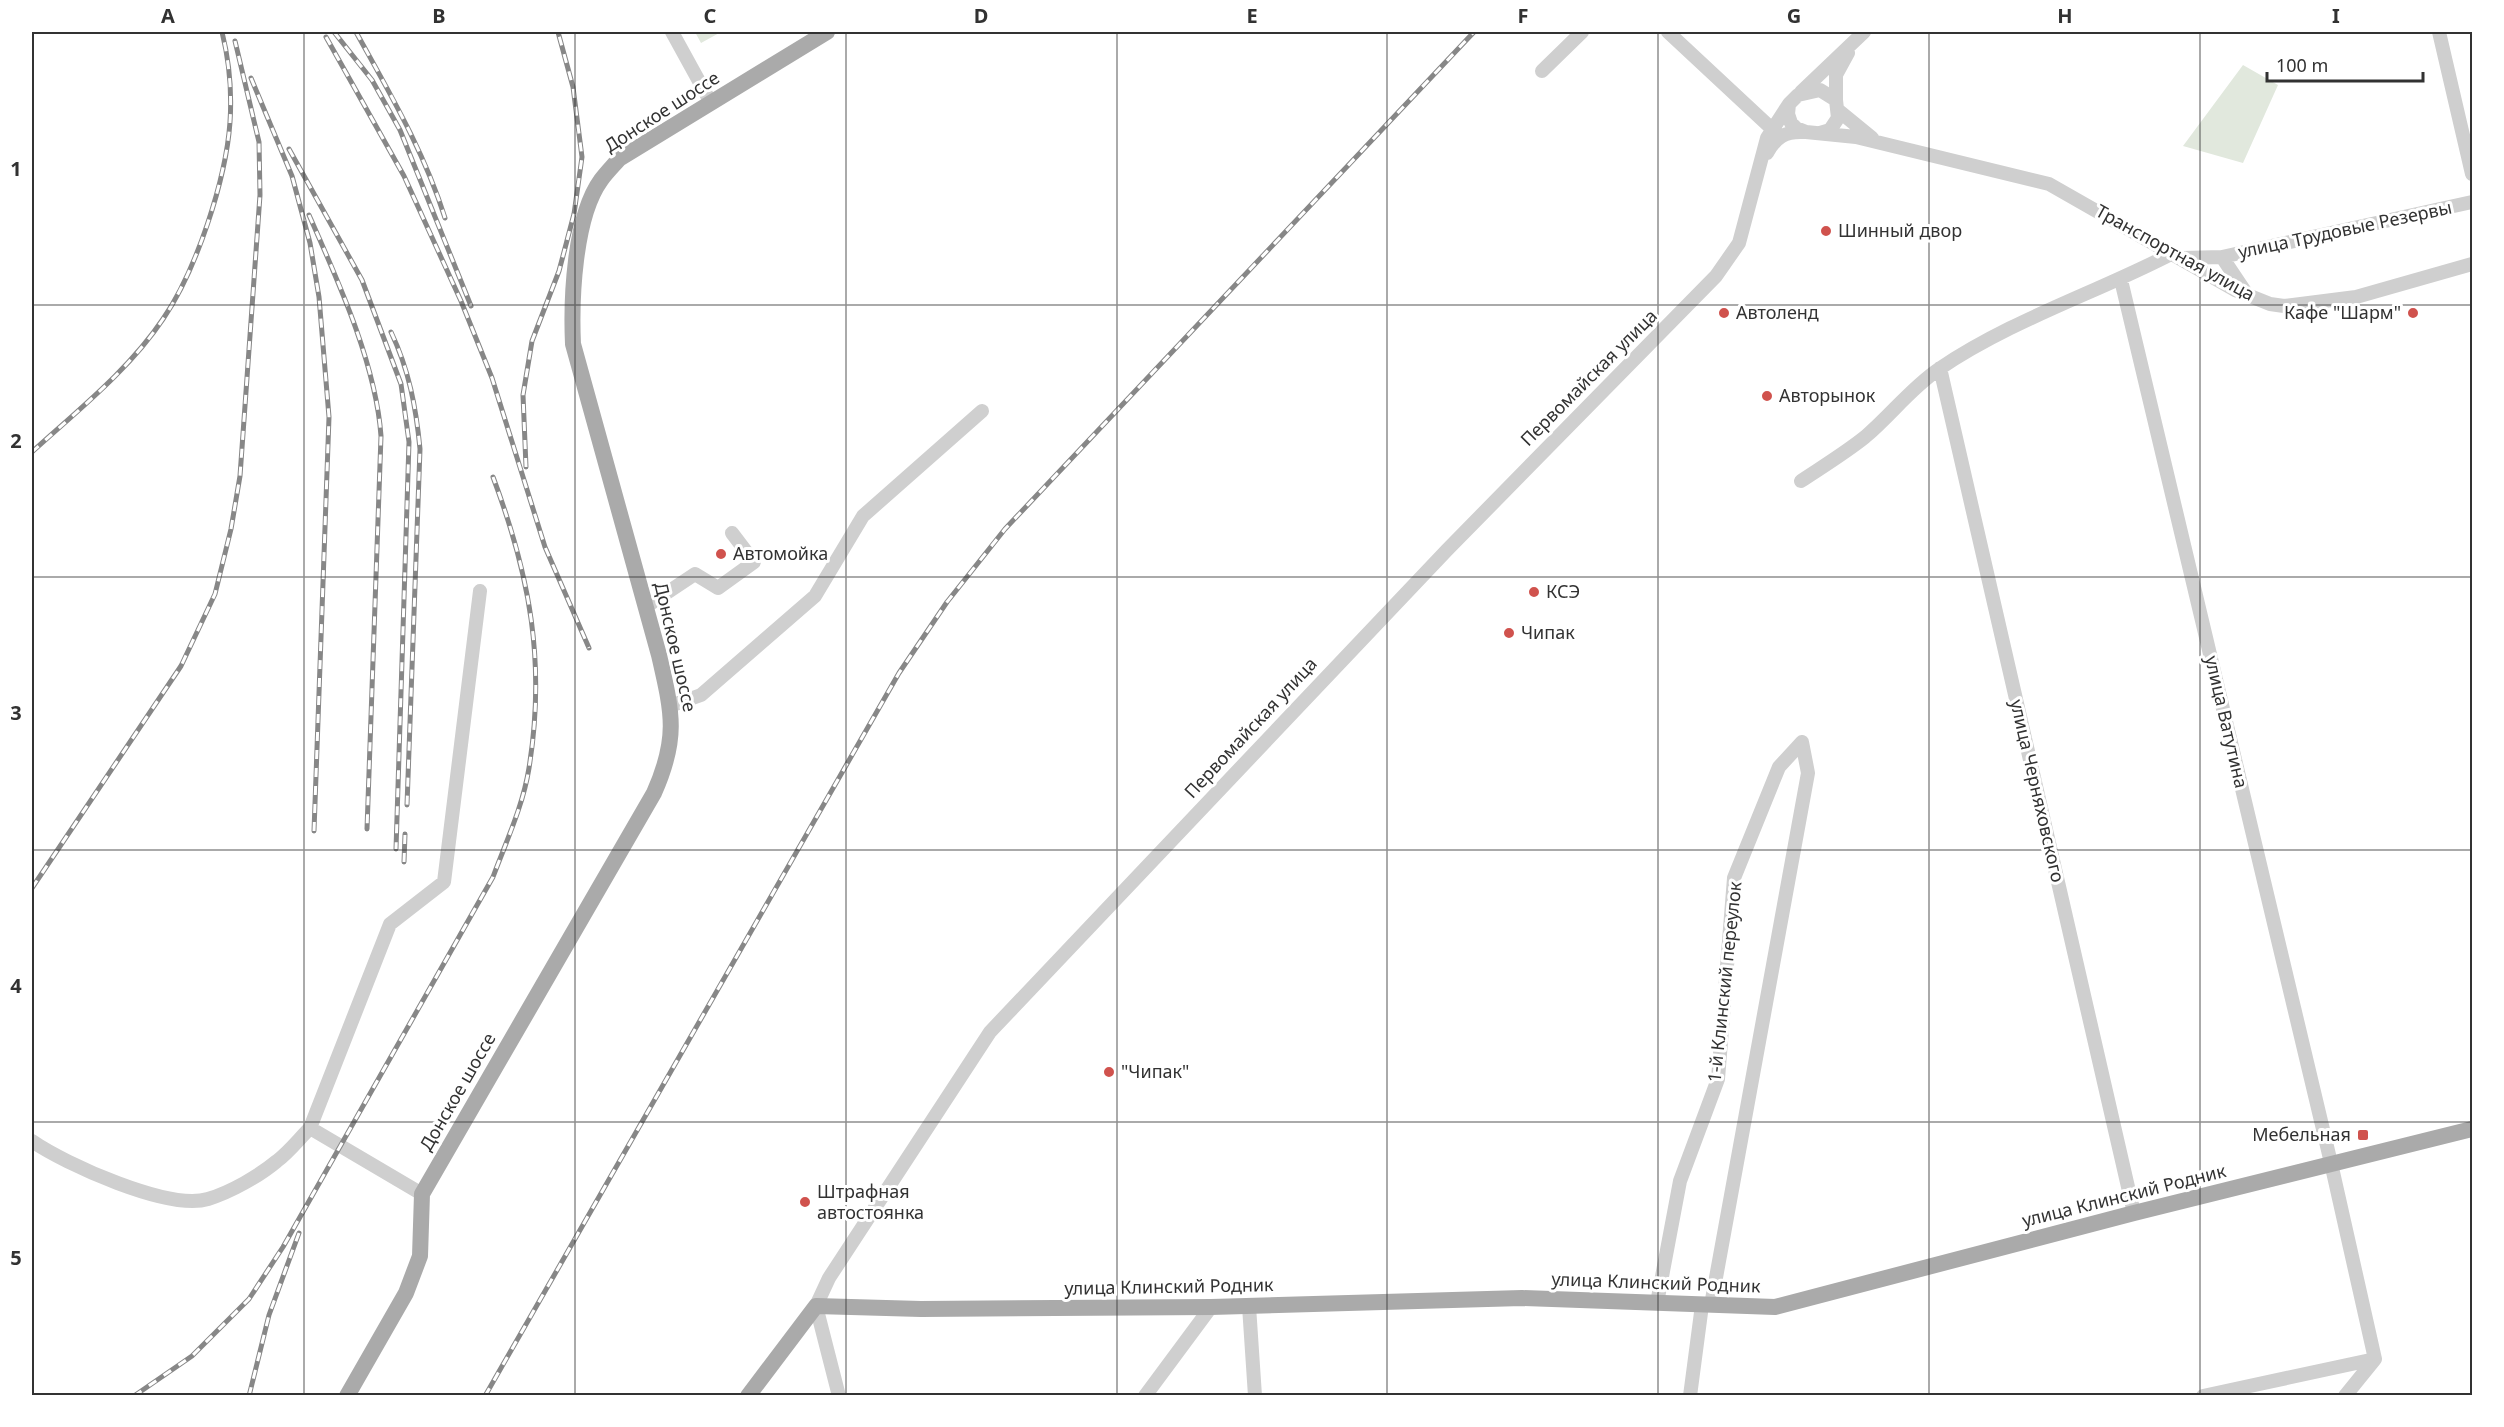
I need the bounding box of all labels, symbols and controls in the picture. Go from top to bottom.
text: A [161,2,175,29]
text: B [432,2,446,29]
text: C [704,2,717,29]
text: D [974,2,988,29]
text: E [1246,2,1258,29]
text: F [1518,2,1528,29]
text: G [1787,2,1801,29]
text: H [2057,2,2073,29]
text: I [2332,2,2340,29]
scale bar [2267,45,2423,83]
text: 100 m [2276,53,2328,77]
street label: Донское шоссе [599,65,724,157]
text: 1 [10,155,22,182]
street label: улица Трудовые Резервы [2236,195,2454,263]
street label: Транспортная улица [2092,198,2259,306]
place label: Шинный двор [1838,218,1962,242]
marker: Шинный двор [1819,224,1833,238]
place label: Автоленд [1736,300,1819,324]
place label: Кафе "Шарм" [2284,300,2401,324]
street label: Первомайская улица [1515,304,1662,451]
marker: Автоленд [1717,306,1731,320]
marker: Кафе "Шарм" [2406,306,2420,320]
place label: Авторынок [1779,383,1876,407]
marker: Авторынок [1760,389,1774,403]
text: 2 [10,427,22,454]
place label: Автомойка [733,541,828,565]
marker: Автомойка [714,547,728,561]
place label: КСЭ [1546,579,1580,603]
street label: Донское шоссе [649,580,703,714]
marker: КСЭ [1527,585,1541,599]
place label: Чипак [1521,620,1575,644]
marker: Чипак [1502,626,1516,640]
street label: Первомайская улица [1179,652,1322,803]
street label: улица Ватутина [2200,653,2254,790]
street label: улица Черняховского [2005,697,2071,885]
text: 3 [10,699,22,726]
street label: 1-й Клинский переулок [1702,880,1747,1083]
text: 4 [10,972,22,999]
street label: Донское шоссе [414,1028,501,1155]
place label: "Чипак" [1121,1059,1189,1083]
marker: "Чипак" [1102,1065,1116,1079]
place label: Мебельная [2252,1122,2351,1146]
marker: Мебельная [2356,1128,2370,1142]
street label: улица Клинский Родник [2019,1158,2229,1232]
place label: Штрафная автостоянка [817,1179,924,1224]
marker: Штрафная автостоянка [798,1195,812,1209]
text: 5 [10,1244,22,1271]
street label: улица Клинский Родник [1551,1266,1761,1298]
street label: улица Клинский Родник [1064,1272,1274,1300]

